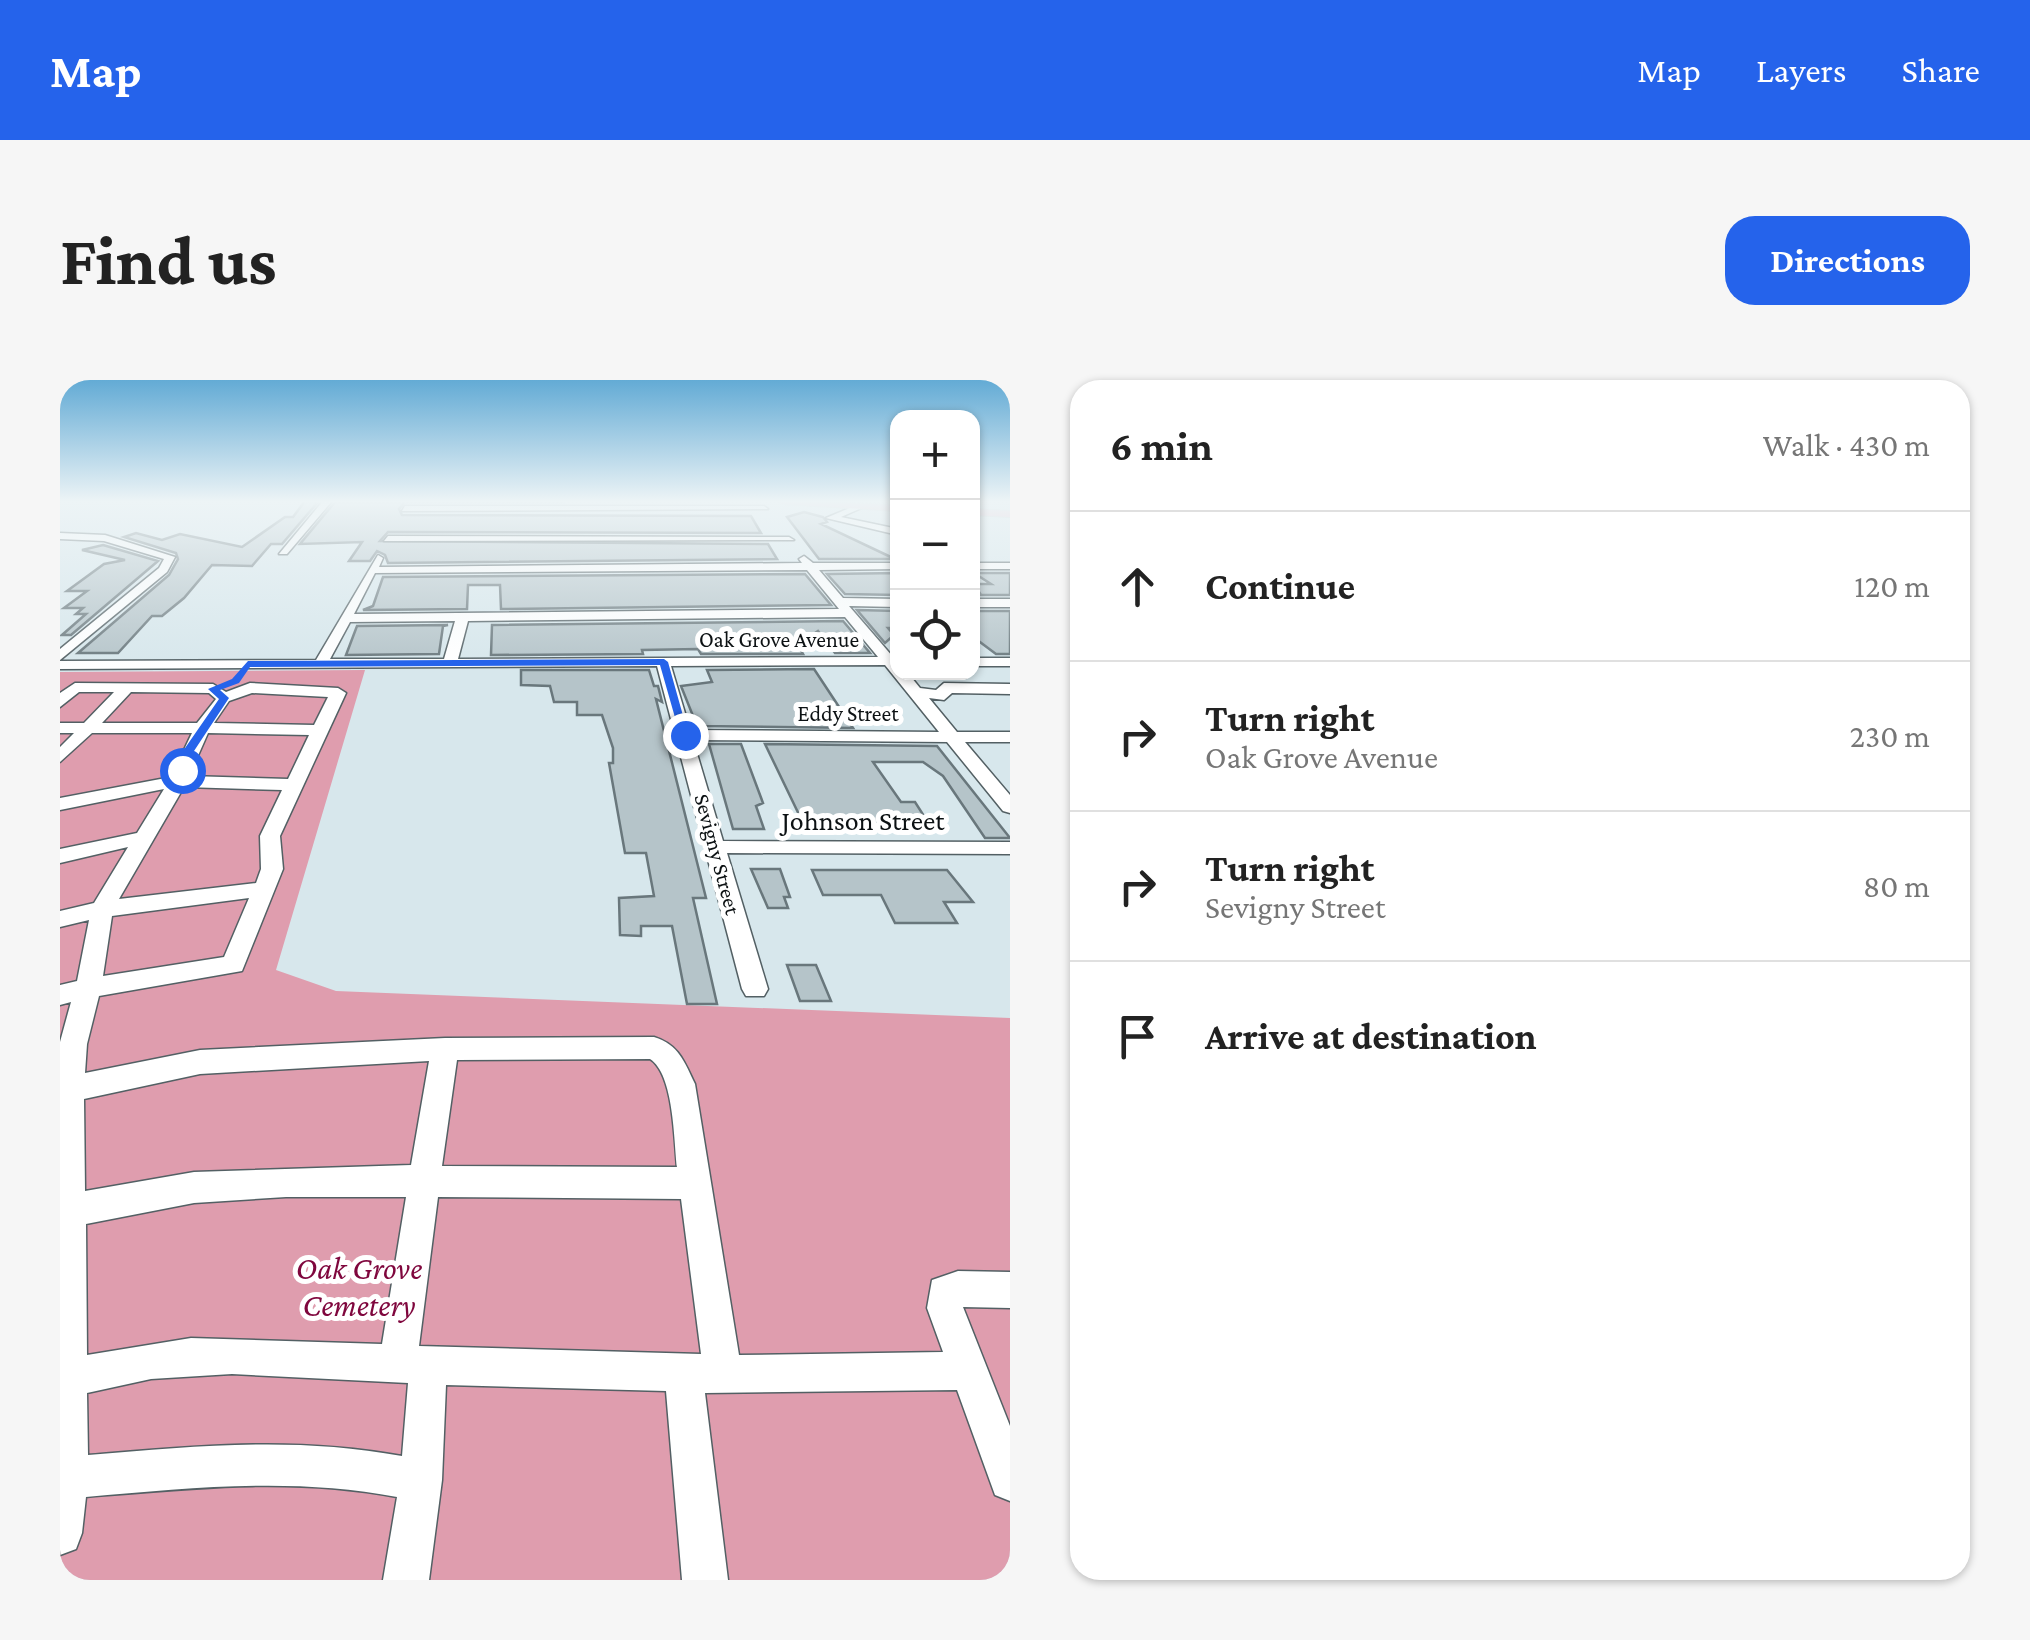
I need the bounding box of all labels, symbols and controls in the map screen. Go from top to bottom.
text: Map [50,44,142,97]
text: Map [1637,51,1701,90]
text: Layers [1756,51,1847,90]
text: Share [1902,51,1980,90]
button: Directions [1725,216,1970,305]
text: Find us [60,221,276,299]
map controls [890,410,980,680]
button: + [890,410,980,500]
text: 6 min [1110,422,1213,469]
text: Walk · 430 m [1763,427,1930,463]
button: − [890,500,980,590]
icon: ahead [1110,559,1165,614]
text: Continue [1205,565,1355,607]
text: 120 m [1854,568,1930,604]
button: locate [890,590,980,680]
street label: Oak Grove Avenue [699,627,859,652]
text: Turn right [1205,697,1374,739]
street label: Eddy Street [798,701,899,726]
icon: right [1110,709,1165,764]
route end [663,713,709,759]
text: 230 m [1850,718,1930,754]
text: Oak Grove Avenue [1205,739,1438,775]
route start [160,748,206,794]
street label: Sevigny Street [689,791,746,918]
street label: Johnson Street [778,805,945,836]
text: Turn right [1205,847,1374,889]
icon: right [1110,859,1165,914]
text: 80 m [1863,868,1930,904]
text: Sevigny Street [1205,889,1385,925]
icon: arrive [1110,1009,1165,1064]
text: Arrive at destination [1205,1015,1537,1057]
park label: Oak Grove Cemetery [296,1250,422,1323]

